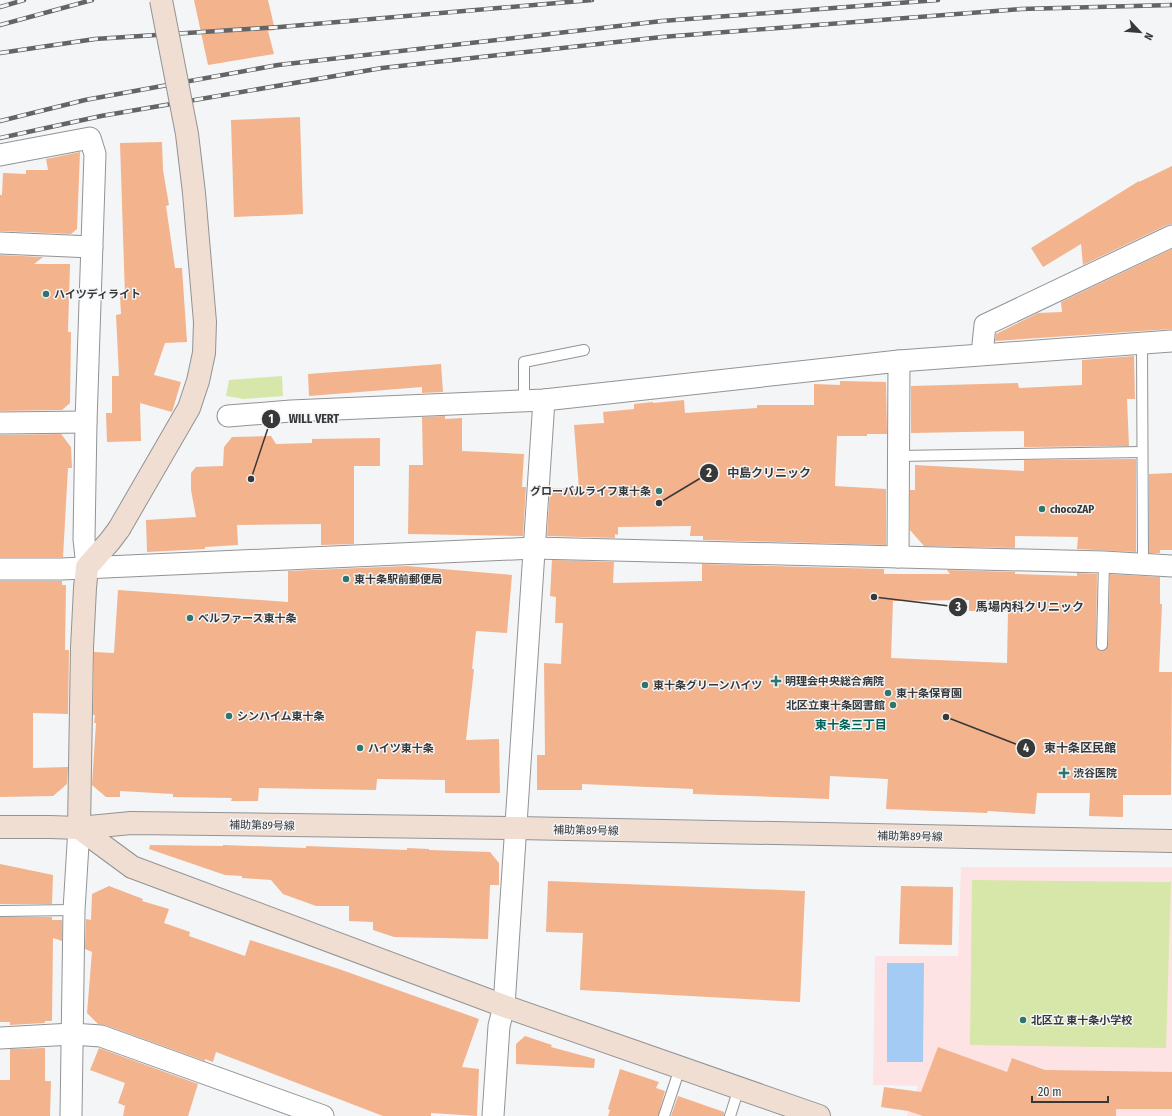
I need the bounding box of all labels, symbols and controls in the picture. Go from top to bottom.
north arrow [1120,12,1160,52]
text: N [1141,30,1156,42]
place label: ハイツディライト [54,288,141,301]
marker: ハイツディライト [41,289,51,299]
callout: WILL VERT [261,407,347,431]
text: 1 [268,412,274,426]
text: WILL VERT [289,412,339,426]
callout: 中島クリニック [699,461,819,485]
text: 2 [705,466,712,480]
text: 中島クリニック [727,466,811,480]
place label: グローバルライフ東十条 [530,485,651,498]
marker: グローバルライフ東十条 [654,486,664,496]
place label: chocoZAP [1050,503,1094,516]
marker: chocoZAP [1037,504,1047,514]
place label: 東十条駅前郵便局 [354,573,442,586]
marker: 東十条駅前郵便局 [341,574,351,584]
callout: 馬場内科クリニック [948,595,1092,619]
text: 3 [954,600,961,614]
text: 馬場内科クリニック [976,600,1084,614]
place label: ベルファース東十条 [198,612,296,625]
marker: ベルファース東十条 [185,613,195,623]
marker: 明理会中央総合病院 [770,675,782,687]
place label: 明理会中央総合病院 [785,675,884,688]
place label: 東十条グリーンハイツ [653,679,762,692]
marker: 東十条グリーンハイツ [640,680,650,690]
place label: 東十条保育園 [896,687,962,700]
marker: 東十条保育園 [883,688,893,698]
place label: 北区立東十条図書館 [786,699,885,712]
marker: 北区立東十条図書館 [888,700,898,710]
place label: シンハイム東十条 [237,710,325,723]
marker: シンハイム東十条 [224,711,234,721]
district label: 東十条三丁目 [815,718,887,732]
callout: 東十条区民館 [1016,736,1124,760]
text: 4 [1023,741,1029,755]
text: 東十条区民館 [1044,741,1116,755]
place label: ハイツ東十条 [368,742,434,755]
marker: ハイツ東十条 [355,743,365,753]
marker: 渋谷医院 [1058,767,1070,779]
place label: 渋谷医院 [1073,767,1117,780]
street label: 補助第89号線 [229,818,295,833]
street label: 補助第89号線 [553,823,619,838]
street label: 補助第89号線 [877,829,943,844]
place label: 北区立 東十条小学校 [1031,1014,1132,1027]
marker: 北区立 東十条小学校 [1018,1015,1028,1025]
scale bar [1032,1078,1108,1104]
text: 20 m [1038,1085,1062,1099]

